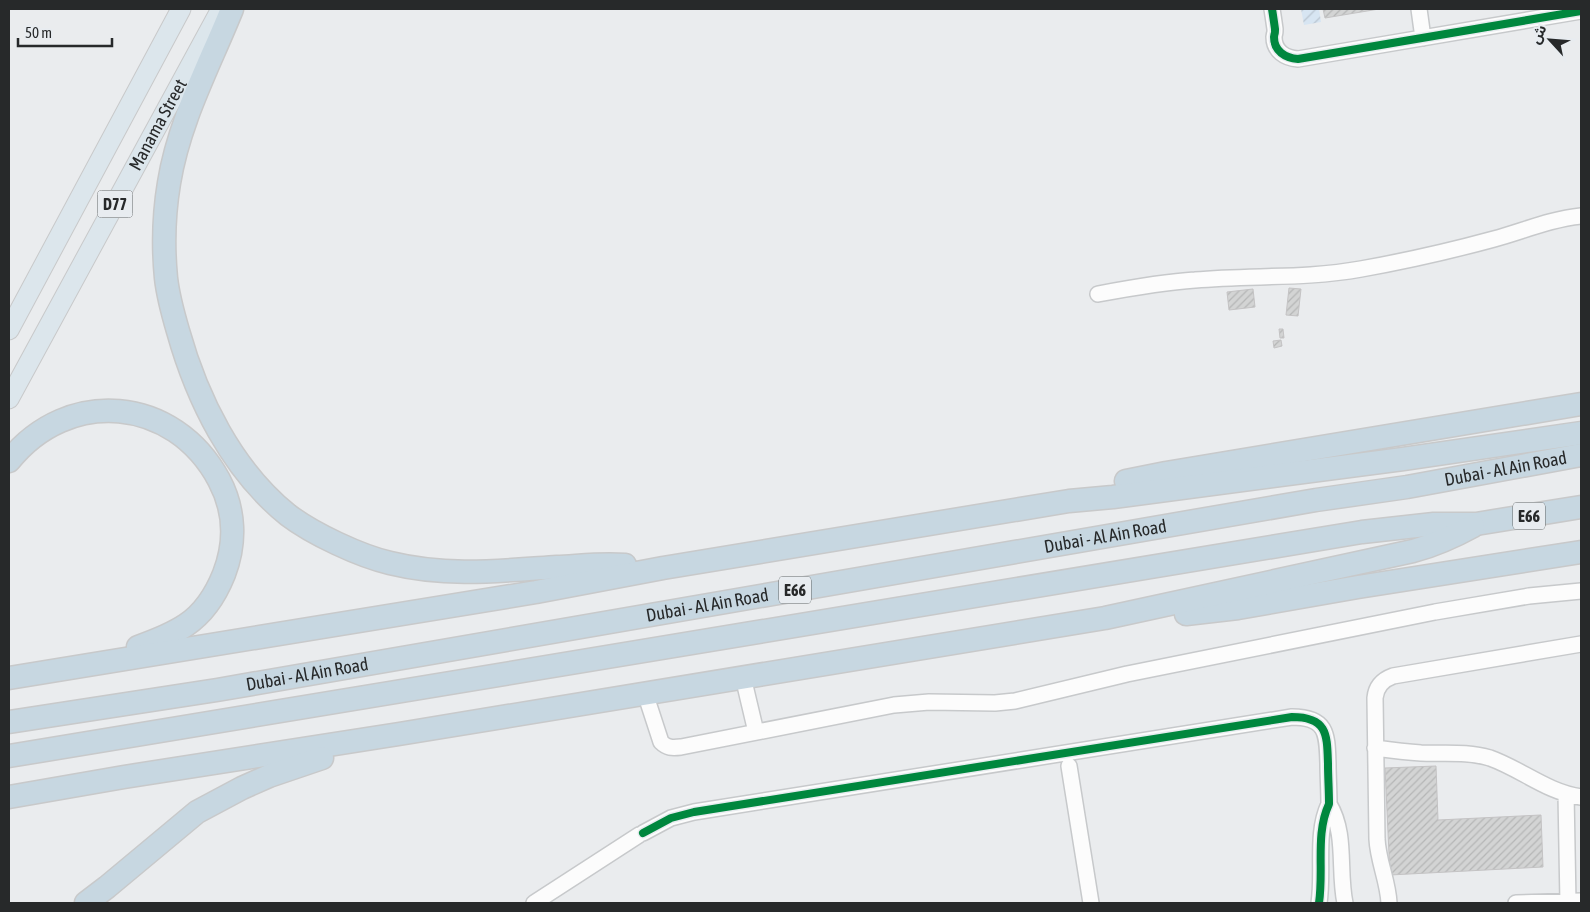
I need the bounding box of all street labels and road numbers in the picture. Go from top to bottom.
street label: Manama Street [124,75,191,174]
road number: D77 [98,190,132,218]
street label: Dubai - Al Ain Road [1443,447,1568,490]
road number: E66 [1513,502,1545,530]
street label: Dubai - Al Ain Road [1042,515,1168,557]
road number: E66 [779,576,811,604]
street label: Dubai - Al Ain Road [644,584,770,626]
street label: Dubai - Al Ain Road [244,653,370,695]

